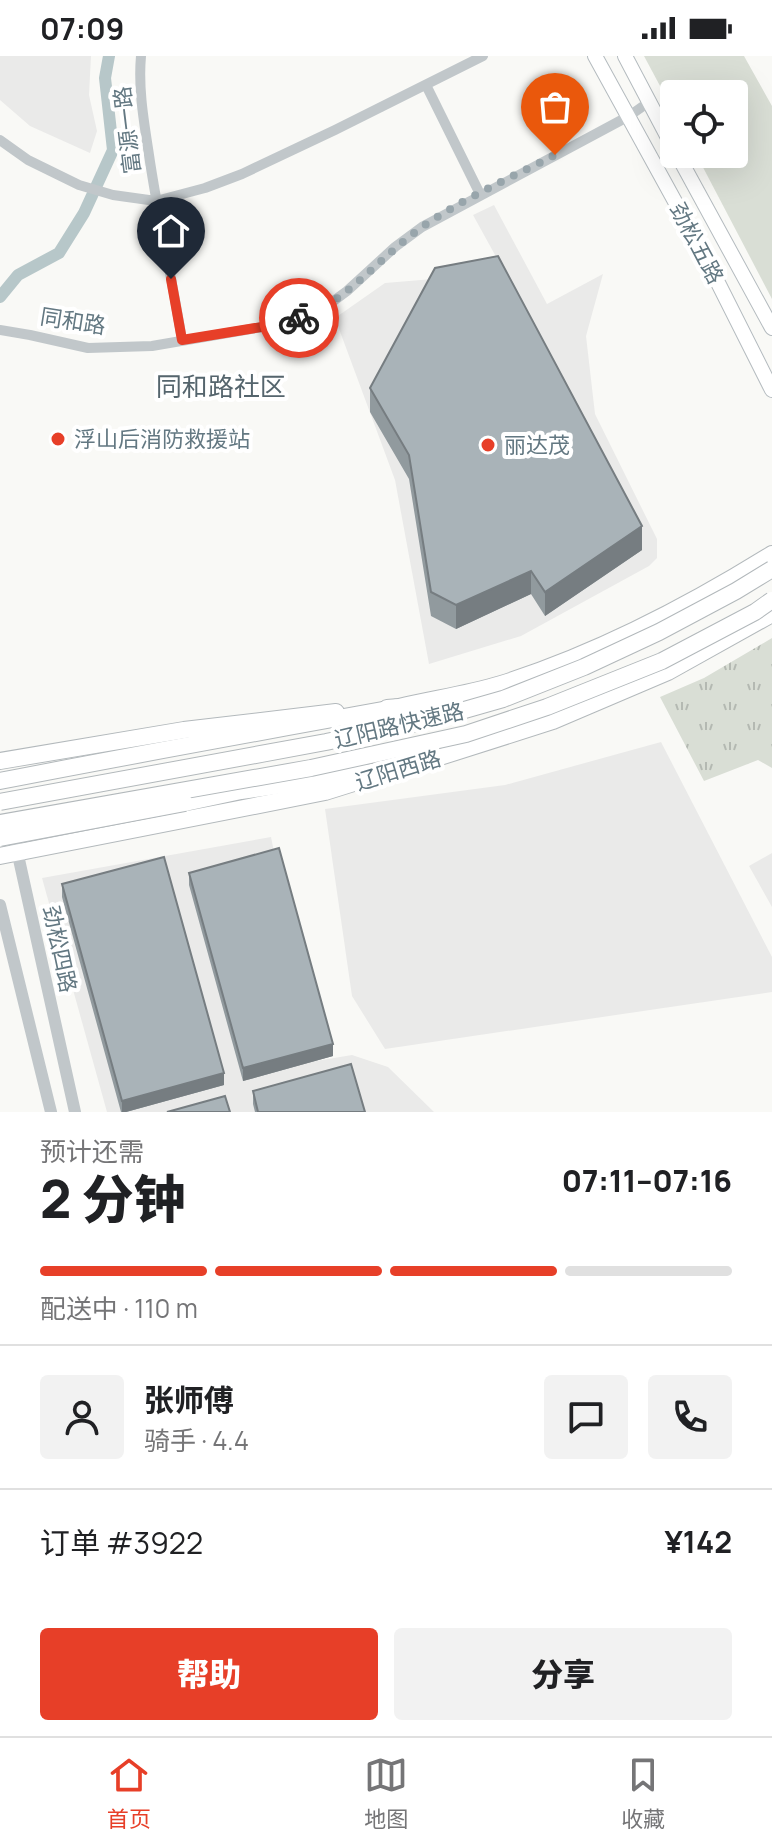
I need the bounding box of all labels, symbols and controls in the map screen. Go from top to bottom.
text: 07:09 [40,8,124,49]
pin [521,73,589,155]
map controls [660,80,748,168]
button: locate [660,80,748,168]
street label: 富源一路 [107,84,147,176]
icon: bag [533,85,577,129]
pin [137,197,205,279]
street label: 劲松五路 [663,197,731,289]
icon: home [149,209,193,253]
courier [259,278,339,358]
icon: bike [277,296,321,340]
street label: 同和路 [38,301,108,341]
district label: 同和路社区 [156,368,286,404]
place label: 浮山后消防救援站 [74,424,250,454]
marker: 浮山后消防救援站 [49,430,67,448]
place label: 丽达茂 [504,430,570,460]
marker: 丽达茂 [479,436,497,454]
street label: 辽阳路快速路 [331,696,467,754]
street label: 辽阳西路 [352,743,444,797]
street label: 劲松四路 [36,903,84,995]
text: 预计还需 [40,1133,144,1169]
text: 07:11–07:16 [562,1160,732,1201]
text: 2 分钟 [40,1163,186,1234]
text: 配送中 · 110 m [40,1290,198,1326]
button: person [40,1375,124,1459]
button: chat [544,1375,628,1459]
button: phone [648,1375,732,1459]
text: 张师傅 [144,1379,234,1420]
text: 骑手 · 4.4 [144,1422,249,1458]
text: ¥142 [664,1521,732,1562]
text: 订单 #3922 [40,1522,203,1563]
button: 帮助 [40,1628,378,1720]
button: 分享 [394,1628,732,1720]
tab: 首页 [107,1753,151,1834]
tab: 地图 [364,1753,408,1834]
tab: 收藏 [621,1753,665,1834]

